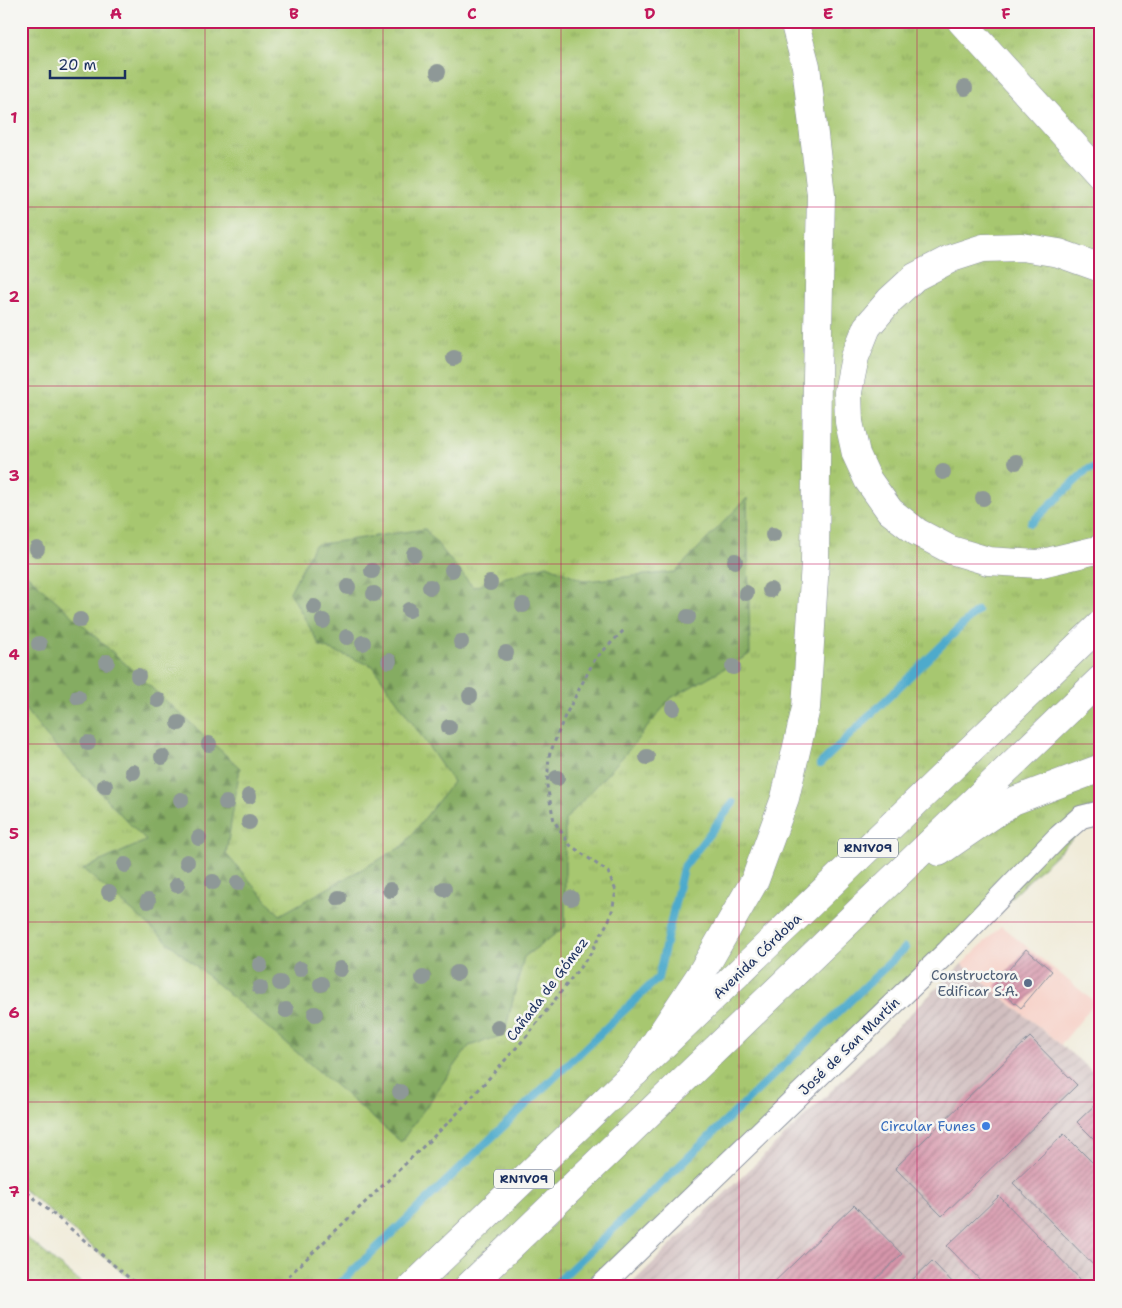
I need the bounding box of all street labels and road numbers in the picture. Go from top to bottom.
road number: RN1V09 [838,838,898,858]
street label: Avenida Córdoba [709,909,805,1003]
street label: Cañada de Gómez [502,934,592,1044]
street label: José de San Martín [795,993,904,1099]
road number: RN1V09 [494,1170,554,1188]

